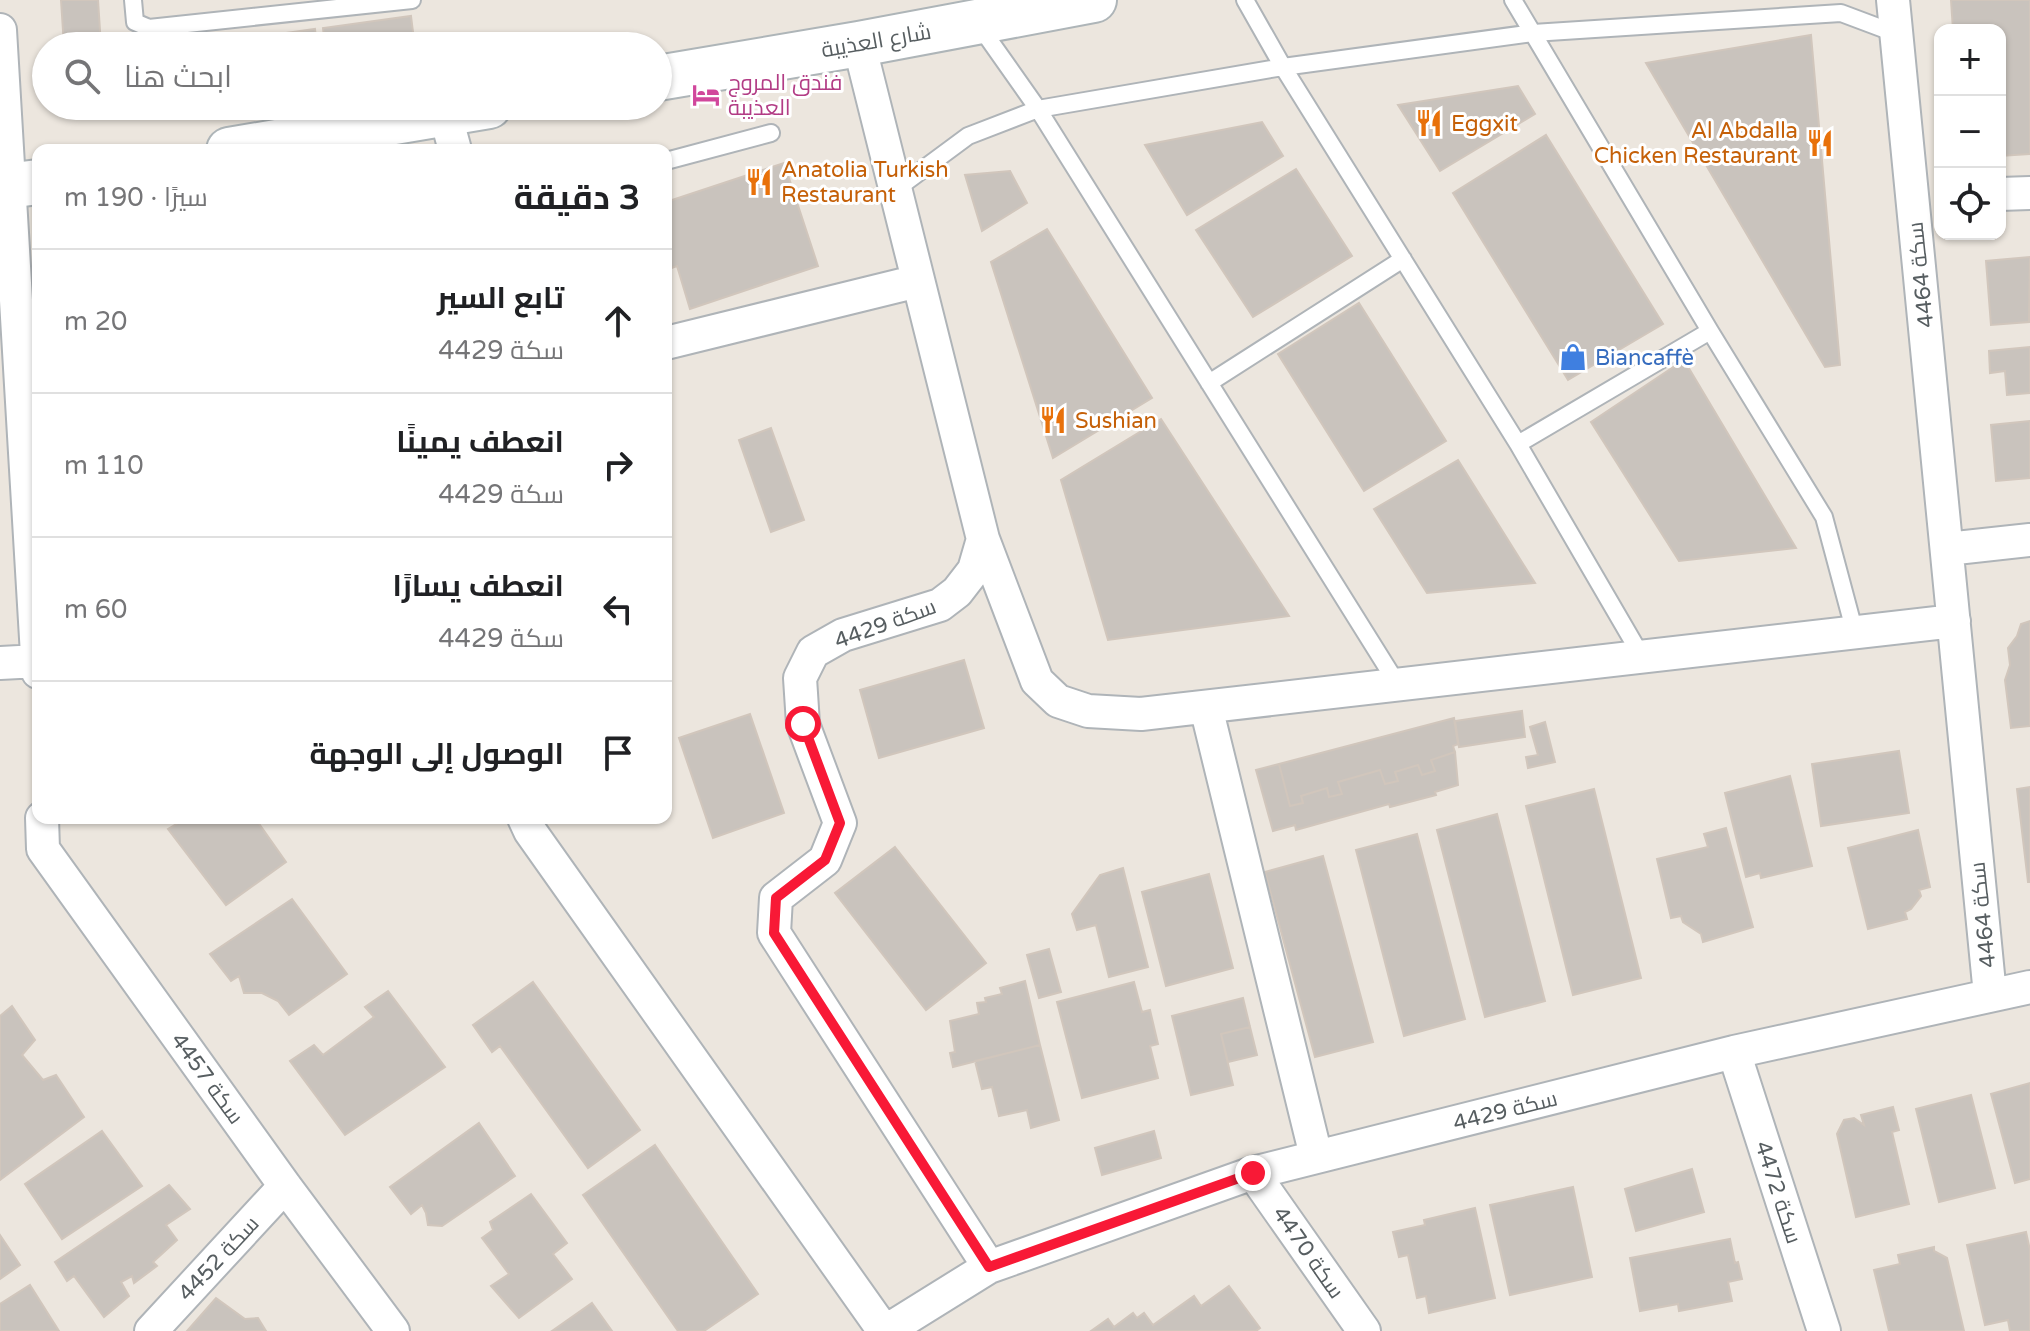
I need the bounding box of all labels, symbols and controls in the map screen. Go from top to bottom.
street label: شارع العذيبة [819,19,933,64]
map controls [1934,24,2006,240]
button: + [1934,24,2006,96]
search box [32,32,672,120]
icon: search [60,54,104,98]
text: ابحث هنا [124,59,232,96]
place label: فندق المروج العذيبة [728,70,842,121]
hotel icon: فندق المروج العذيبة [691,80,721,110]
button: − [1934,96,2006,168]
restaurant icon: Eggxit [1414,108,1444,138]
place label: Eggxit [1451,111,1518,137]
place label: Al Abdalla Chicken Restaurant [1594,118,1798,169]
restaurant icon: Al Abdalla Chicken Restaurant [1805,128,1835,158]
place label: Anatolia Turkish Restaurant [781,157,949,208]
restaurant icon: Anatolia Turkish Restaurant [744,167,774,197]
button: locate [1934,168,2006,240]
text: 3 دقيقة [514,178,640,219]
text: سيرًا · 190 m [64,182,208,213]
street label: سكة 4464 [1903,221,1939,329]
text: تابع السير [437,280,564,317]
icon: ahead [596,299,640,343]
text: 20 m [64,306,127,337]
text: سكة 4429 [438,335,564,366]
shop icon: Biancaffè [1558,342,1588,372]
place label: Biancaffè [1595,345,1694,371]
restaurant icon: Sushian [1038,405,1068,435]
place label: Sushian [1075,408,1157,434]
text: انعطف يمينًا [396,424,564,461]
icon: right [596,443,640,487]
text: 110 m [64,450,144,481]
text: سكة 4429 [438,479,564,510]
text: انعطف يسارًا [393,568,564,605]
icon: left [596,587,640,631]
text: 60 m [64,594,127,625]
street label: سكة 4429 [831,594,940,654]
text: سكة 4429 [438,623,564,654]
route start [785,706,821,742]
icon: arrive [596,731,640,775]
text: الوصول إلى الوجهة [309,736,564,773]
street label: سكة 4464 [1965,861,2001,969]
street label: سكة 4457 [165,1028,249,1129]
street label: سكة 4429 [1450,1085,1560,1136]
street label: سكة 4472 [1749,1138,1807,1247]
route end [1235,1155,1271,1191]
street label: سكة 4470 [1267,1202,1349,1304]
street label: سكة 4452 [173,1211,265,1306]

